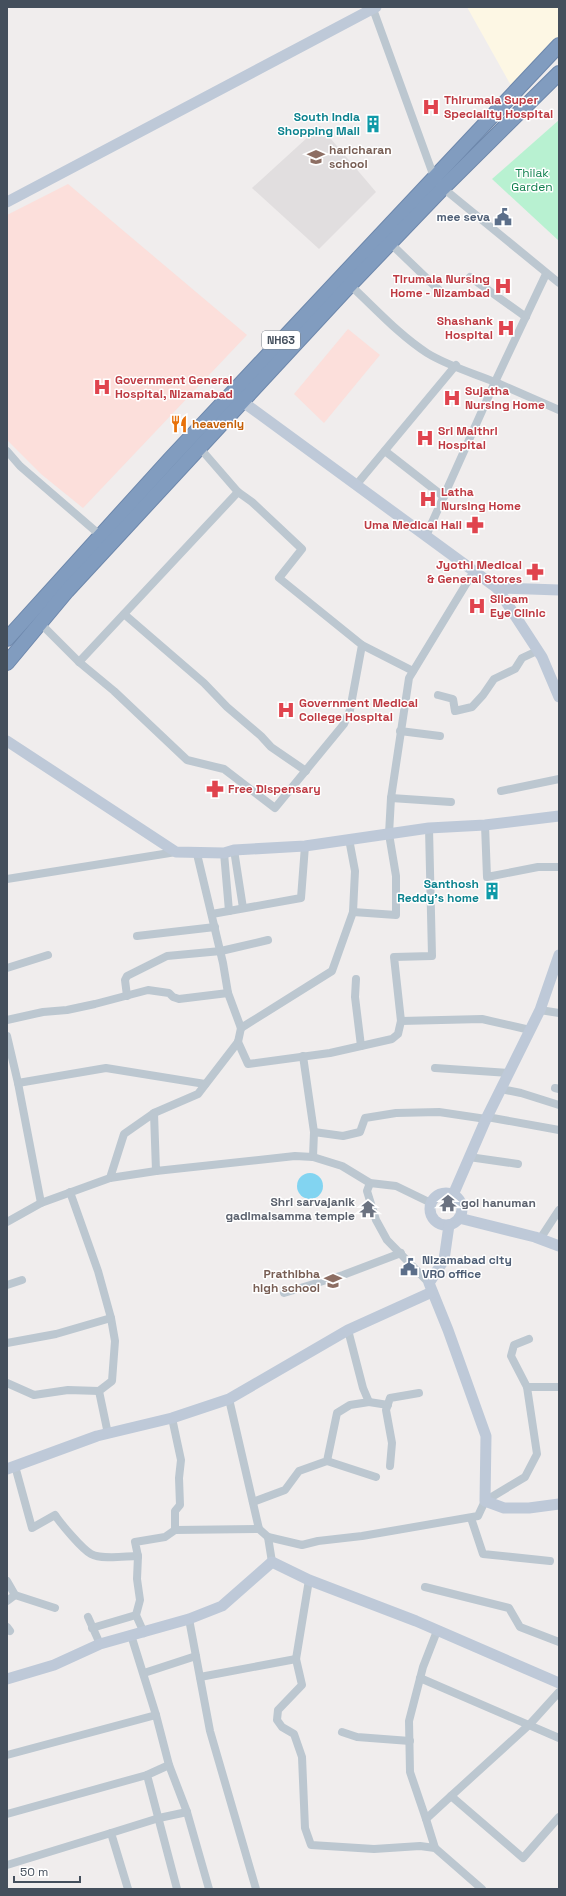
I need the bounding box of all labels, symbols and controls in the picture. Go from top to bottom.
place label: Thirumala Super Speciality Hospital [444,92,553,122]
hospital icon: Thirumala Super Speciality Hospital [421,97,441,117]
place label: South India Shopping Mall [277,109,360,139]
building icon: South India Shopping Mall [363,114,383,134]
place label: haricharan school [329,142,392,172]
school or university icon: haricharan school [306,147,326,167]
park label: Thilak Garden [511,165,553,195]
public building icon: mee seva [493,207,513,227]
place label: mee seva [436,209,490,225]
place label: Tirumala Nursing Home - Nizambad [390,271,490,301]
hospital icon: Tirumala Nursing Home - Nizambad [493,276,513,296]
place label: Shashank Hospital [437,313,493,343]
hospital icon: Shashank Hospital [496,318,516,338]
road number: NH63 [262,331,300,349]
place label: Government General Hospital, Nizamabad [115,372,233,402]
hospital icon: Government General Hospital, Nizamabad [92,377,112,397]
place label: Sujatha Nursing Home [465,383,545,413]
hospital icon: Sujatha Nursing Home [442,388,462,408]
restaurant icon: heavenly [169,414,189,434]
place label: heavenly [192,416,244,432]
place label: Sri Maithri Hospital [438,423,498,453]
hospital icon: Sri Maithri Hospital [415,428,435,448]
place label: Latha Nursing Home [441,484,521,514]
hospital icon: Latha Nursing Home [418,489,438,509]
pharmacy icon: Uma Medical Hall [465,515,485,535]
place label: Uma Medical Hall [364,517,462,533]
place label: Jyothi Medical & General Stores [427,557,522,587]
pharmacy icon: Jyothi Medical & General Stores [525,562,545,582]
place label: Siloam Eye Clinic [490,591,546,621]
hospital icon: Siloam Eye Clinic [467,596,487,616]
place label: Government Medical College Hospital [299,695,418,725]
hospital icon: Government Medical College Hospital [276,700,296,720]
pharmacy icon: Free Dispensary [205,779,225,799]
place label: Free Dispensary [228,781,321,797]
place label: Santhosh Reddy's home [397,876,479,906]
building icon: Santhosh Reddy's home [482,881,502,901]
temple icon: gol hanuman [438,1193,458,1213]
place label: Shri sarvajanik gadimaisamma temple [225,1194,355,1224]
place label: gol hanuman [461,1195,536,1211]
temple icon: Shri sarvajanik gadimaisamma temple [358,1199,378,1219]
place label: Nizamabad city VRO office [422,1252,512,1282]
public building icon: Nizamabad city VRO office [399,1257,419,1277]
place label: Prathibha high school [253,1266,320,1296]
school or university icon: Prathibha high school [323,1271,343,1291]
scale bar [14,1858,80,1884]
text: 50 m [20,1864,48,1880]

